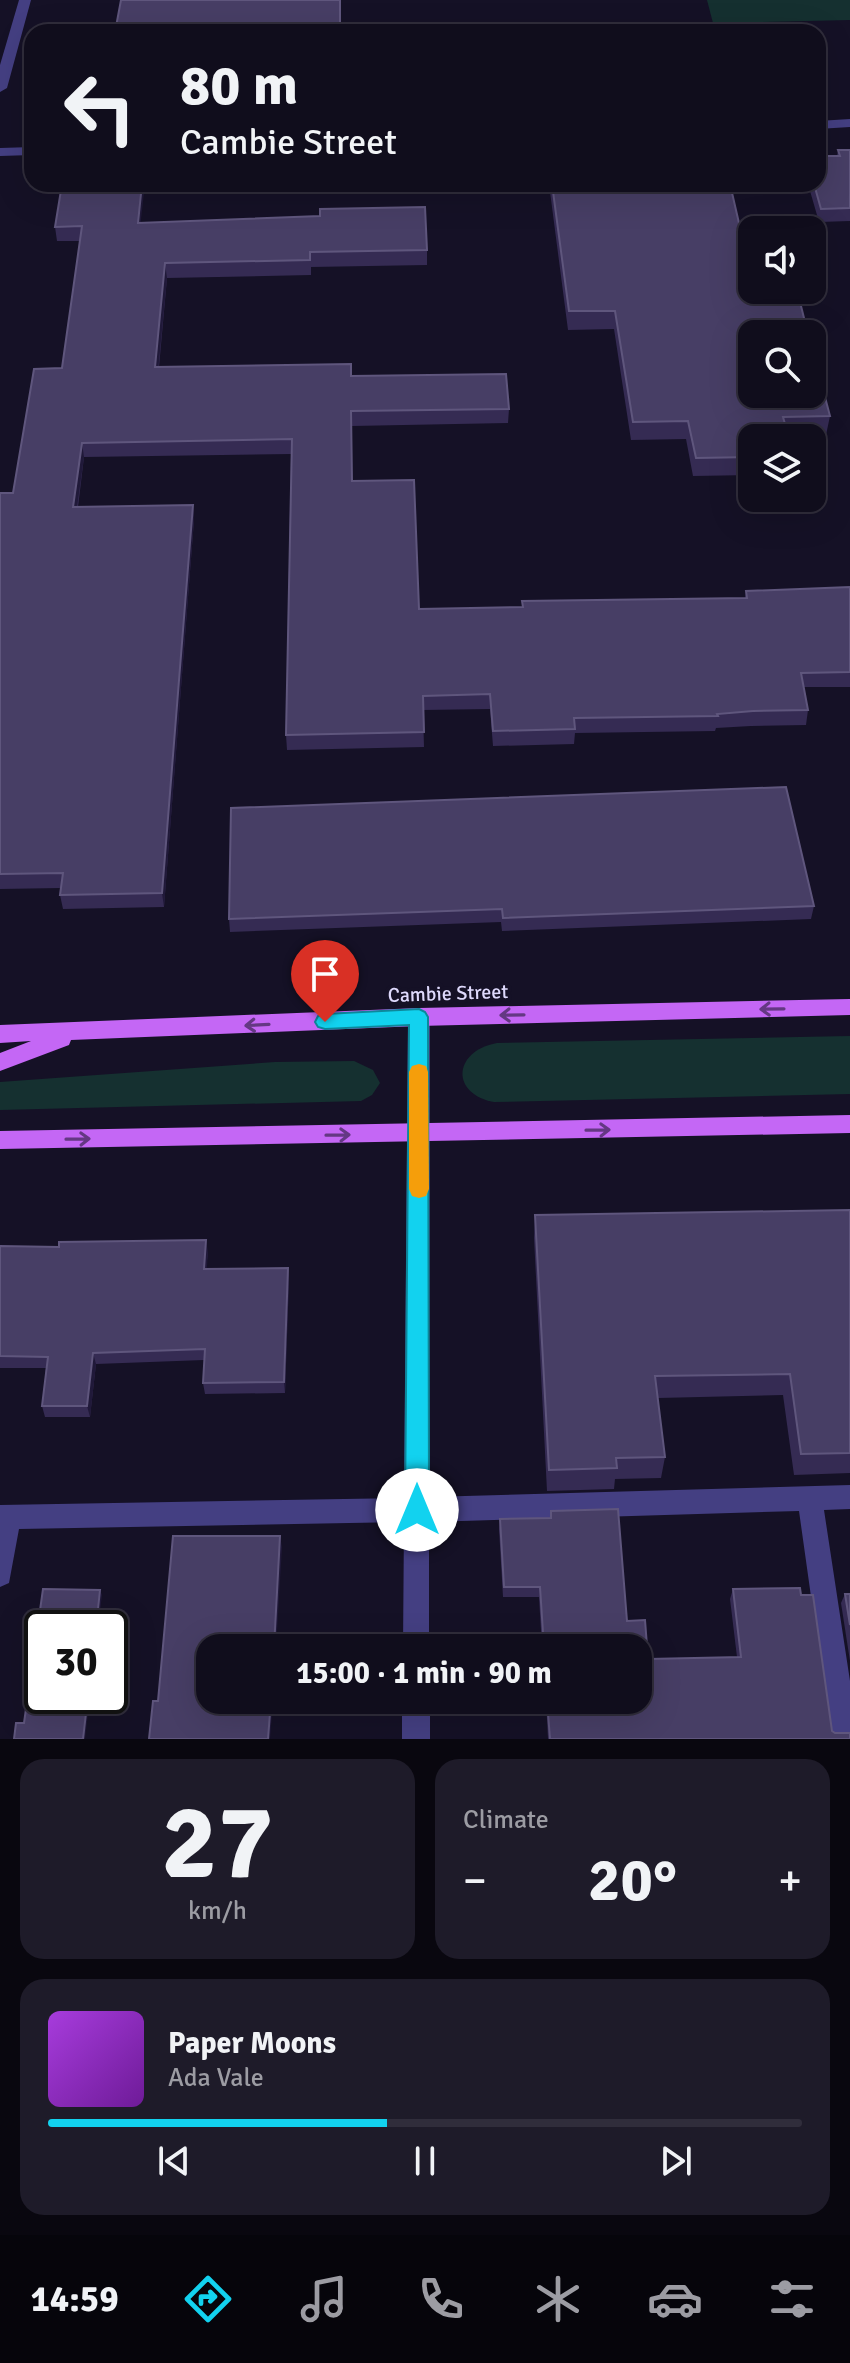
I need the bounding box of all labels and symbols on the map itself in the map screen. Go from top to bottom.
pin [291,940,359,1022]
street label: Cambie Street [387,979,509,1008]
one-way arrow [759,1001,786,1017]
one-way arrow [499,1007,526,1023]
one-way arrow [244,1018,271,1033]
one-way arrow [584,1122,611,1137]
one-way arrow [324,1127,351,1143]
one-way arrow [64,1131,91,1146]
position arrow [375,1468,459,1552]
speed limit sign: 30 [24,1610,128,1714]

